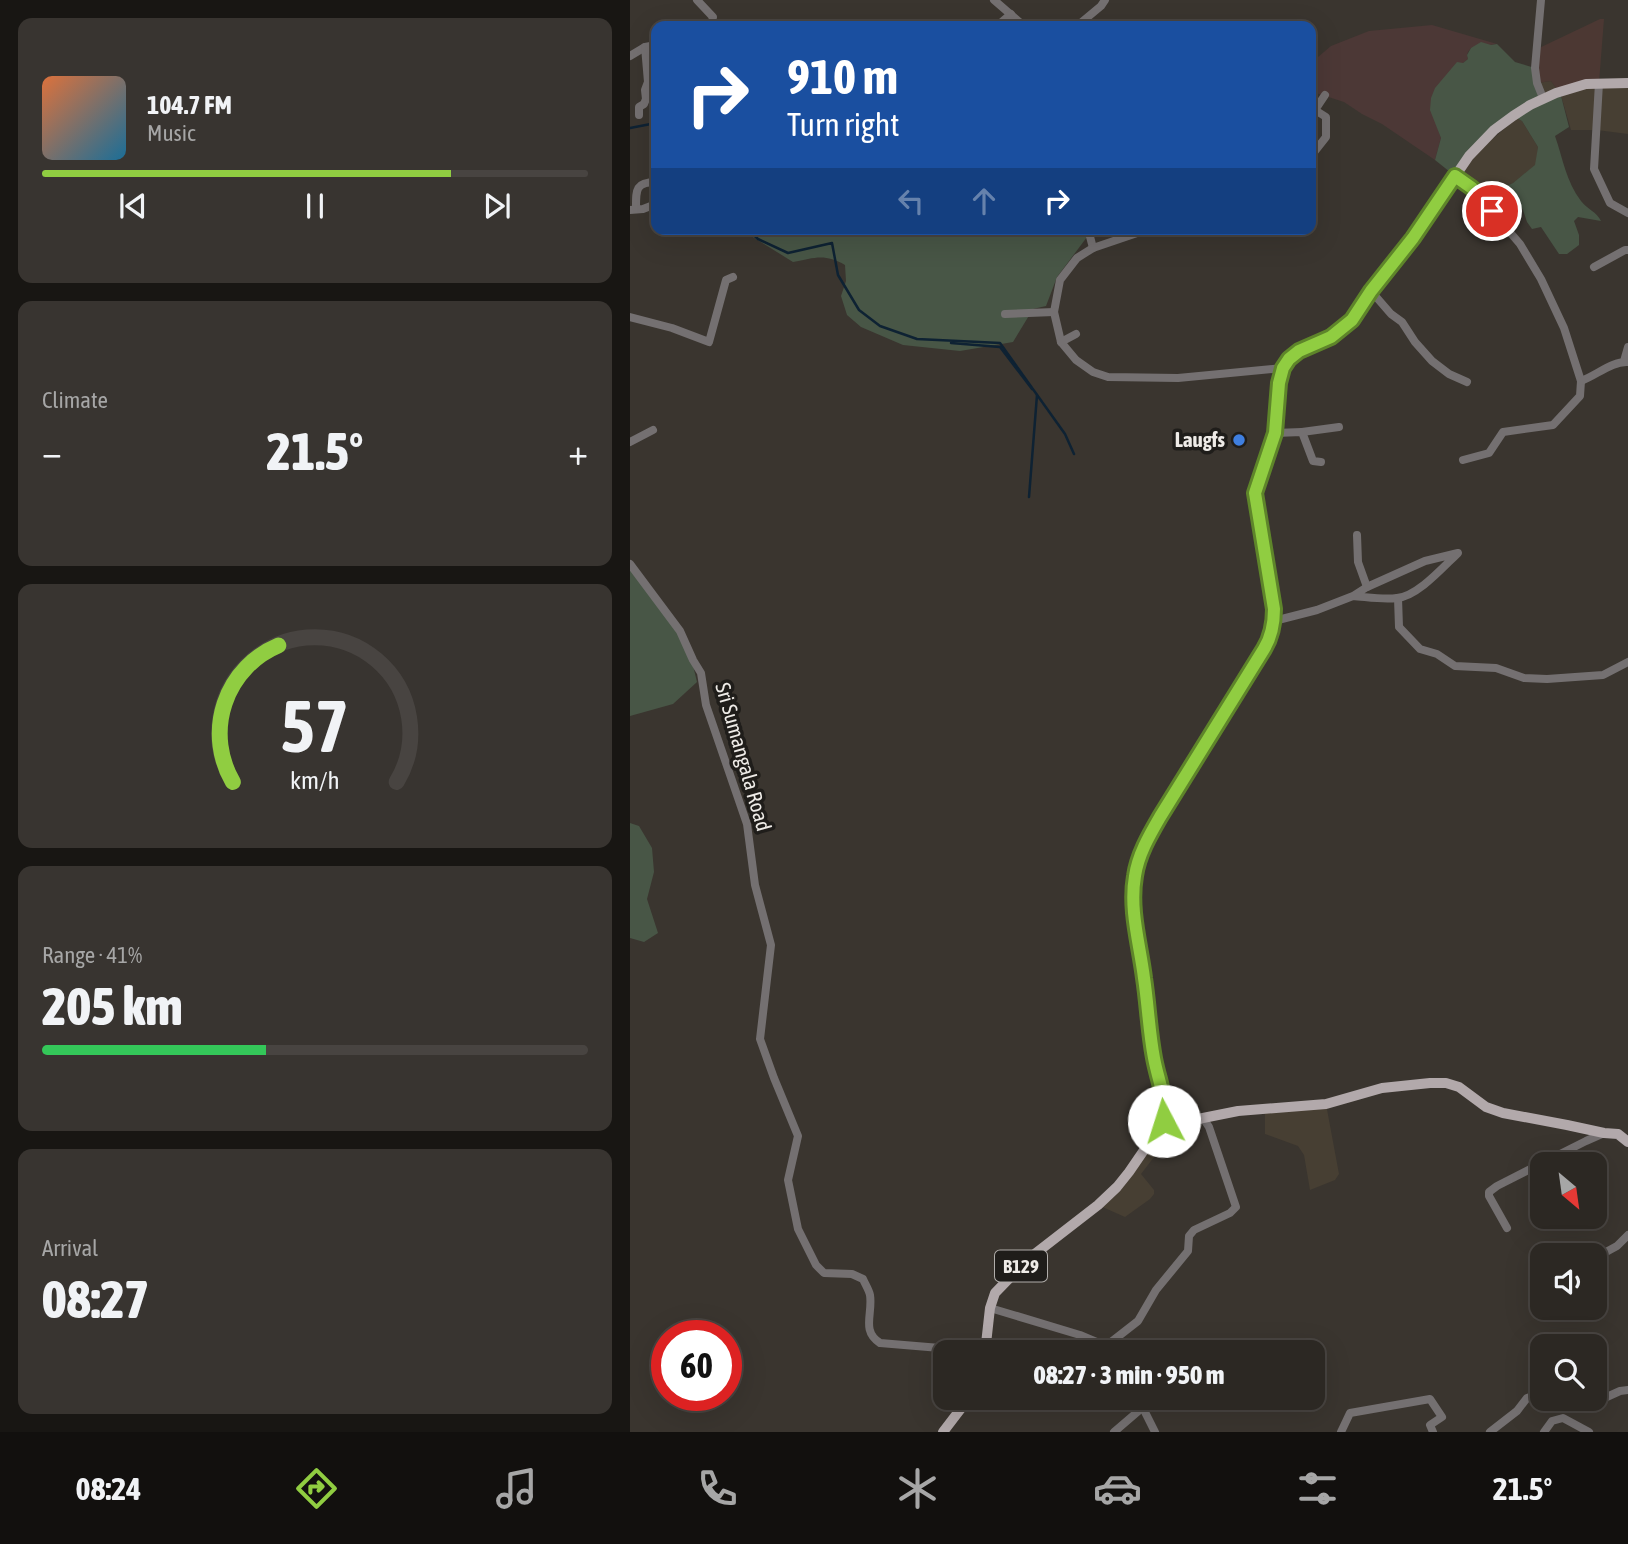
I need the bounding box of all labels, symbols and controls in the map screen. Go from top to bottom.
text: 910 m [787,48,898,104]
icon: right [672,49,763,140]
text: 104.7 FM [147,90,232,120]
text: Turn right [787,106,900,143]
text: Music [147,120,195,146]
pin [1462,181,1522,241]
icon: left [892,182,930,220]
icon: ahead [965,182,1003,220]
icon: right [1038,182,1076,220]
icon: previous [114,187,152,225]
icon: pause [296,187,334,225]
icon: next [478,187,516,225]
icon: arrive [1473,192,1511,230]
text: Climate [42,387,108,413]
text: 21.5° [267,421,363,481]
place label: Laugfs [1175,427,1226,451]
text: − [42,430,62,473]
text: + [568,430,588,473]
marker: Laugfs [1231,432,1247,448]
street label: Sri Sumangala Road [711,680,777,834]
text: 57 [281,684,349,767]
text: km/h [290,766,340,794]
text: Range · 41% [42,942,142,968]
text: 205 km [42,976,183,1036]
position arrow [1127,1084,1201,1158]
north arrow [1530,1152,1606,1228]
map controls [1530,1152,1607,1411]
text: Arrival [42,1235,98,1261]
button: sound [1530,1243,1607,1320]
road number: B129 [995,1250,1047,1282]
text: 08:27 [42,1269,149,1329]
speed limit sign: 60 [651,1320,742,1411]
button: search [1530,1334,1607,1411]
text: 08:27 · 3 min · 950 m [1034,1360,1224,1390]
icon: directions [292,1464,341,1513]
icon: music [492,1464,541,1513]
icon: phone [693,1464,742,1513]
icon: climate [893,1464,942,1513]
icon: car [1093,1464,1142,1513]
icon: filters [1293,1464,1342,1513]
text: 08:24 [76,1470,141,1507]
text: 21.5° [1493,1470,1552,1507]

